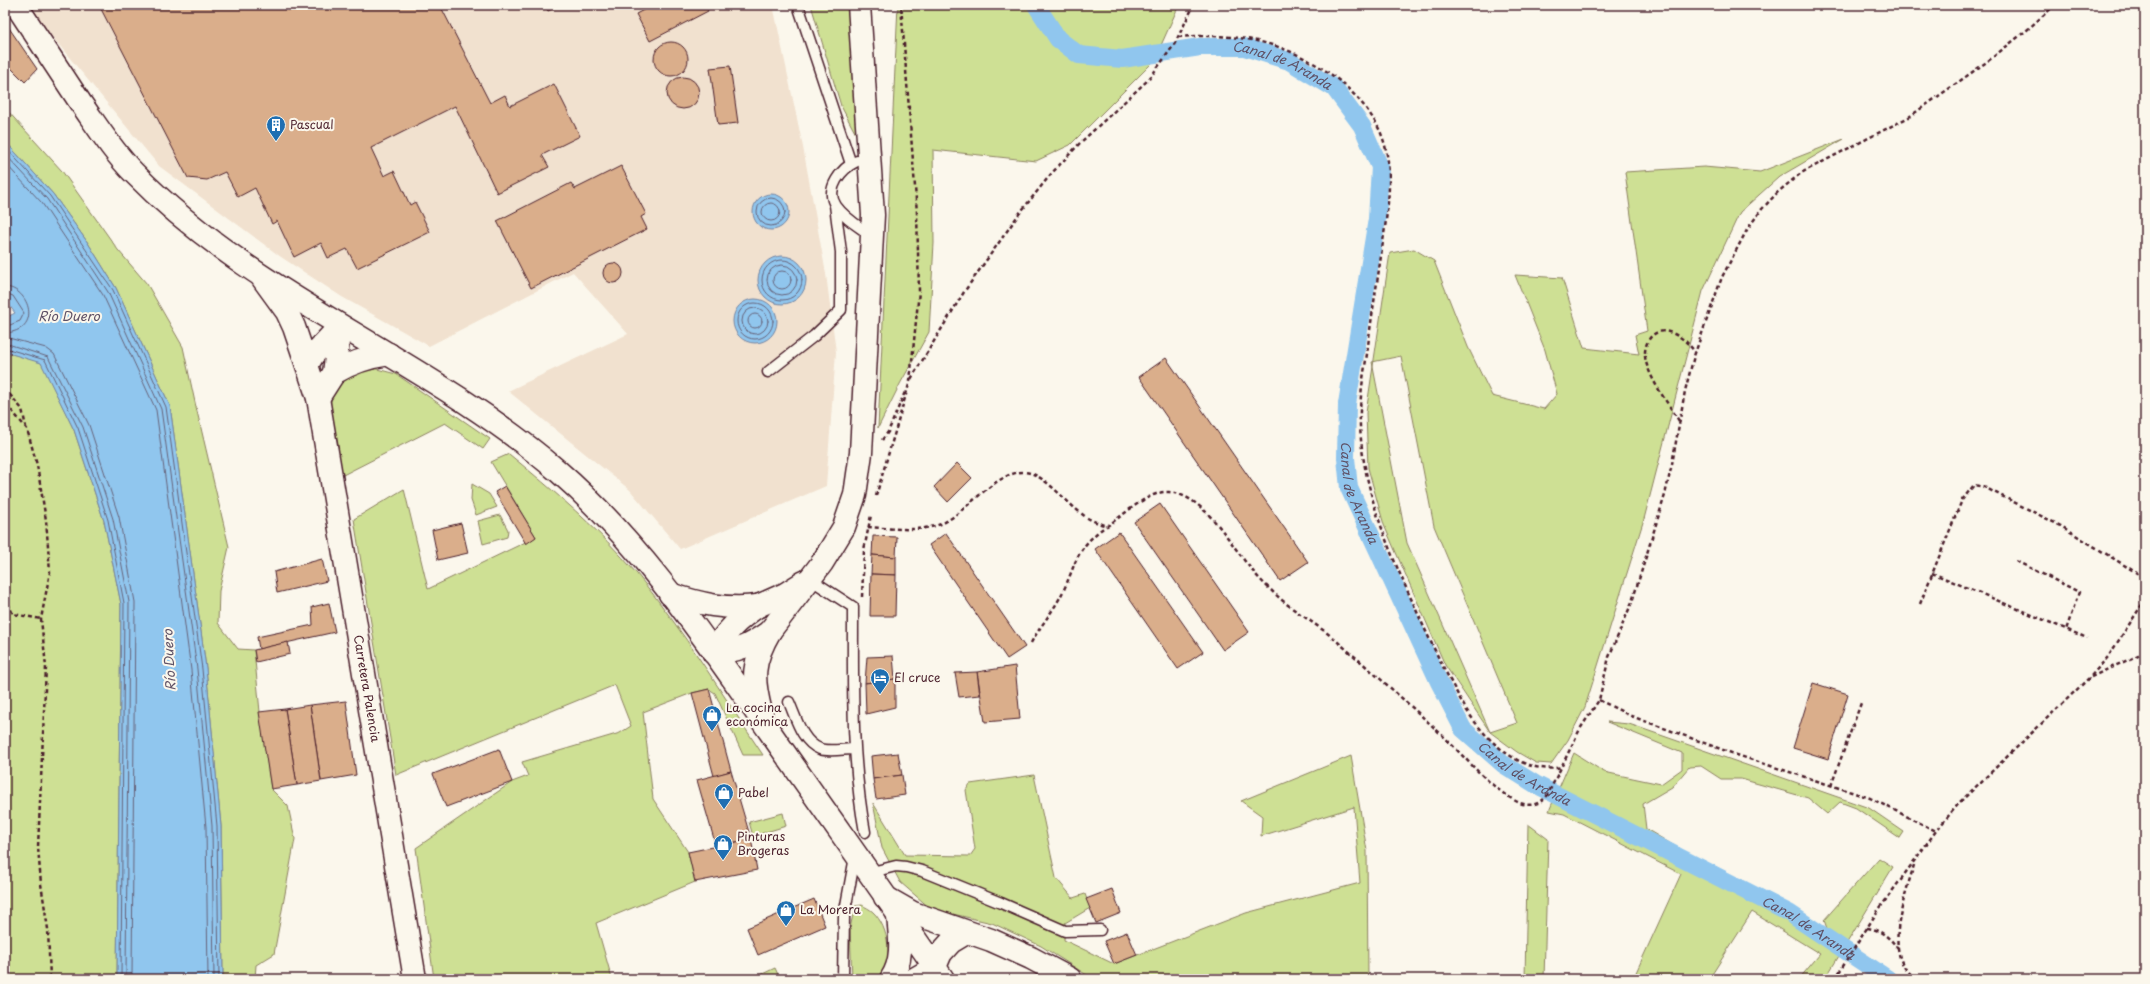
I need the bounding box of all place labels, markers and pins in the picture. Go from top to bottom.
building icon: Pascual [265,114,287,142]
place label: Pascual [290,115,334,133]
hotel icon: El cruce [869,667,891,695]
place label: El cruce [894,668,941,686]
place label: La cocina económica [726,698,788,730]
shop icon: La cocina económica [701,704,723,732]
shop icon: Pabel [713,782,735,810]
place label: Pabel [738,783,769,801]
place label: Pinturas Brogeras [737,827,790,859]
shop icon: Pinturas Brogeras [712,833,734,861]
shop icon: La Morera [775,899,797,927]
place label: La Morera [800,900,862,918]

